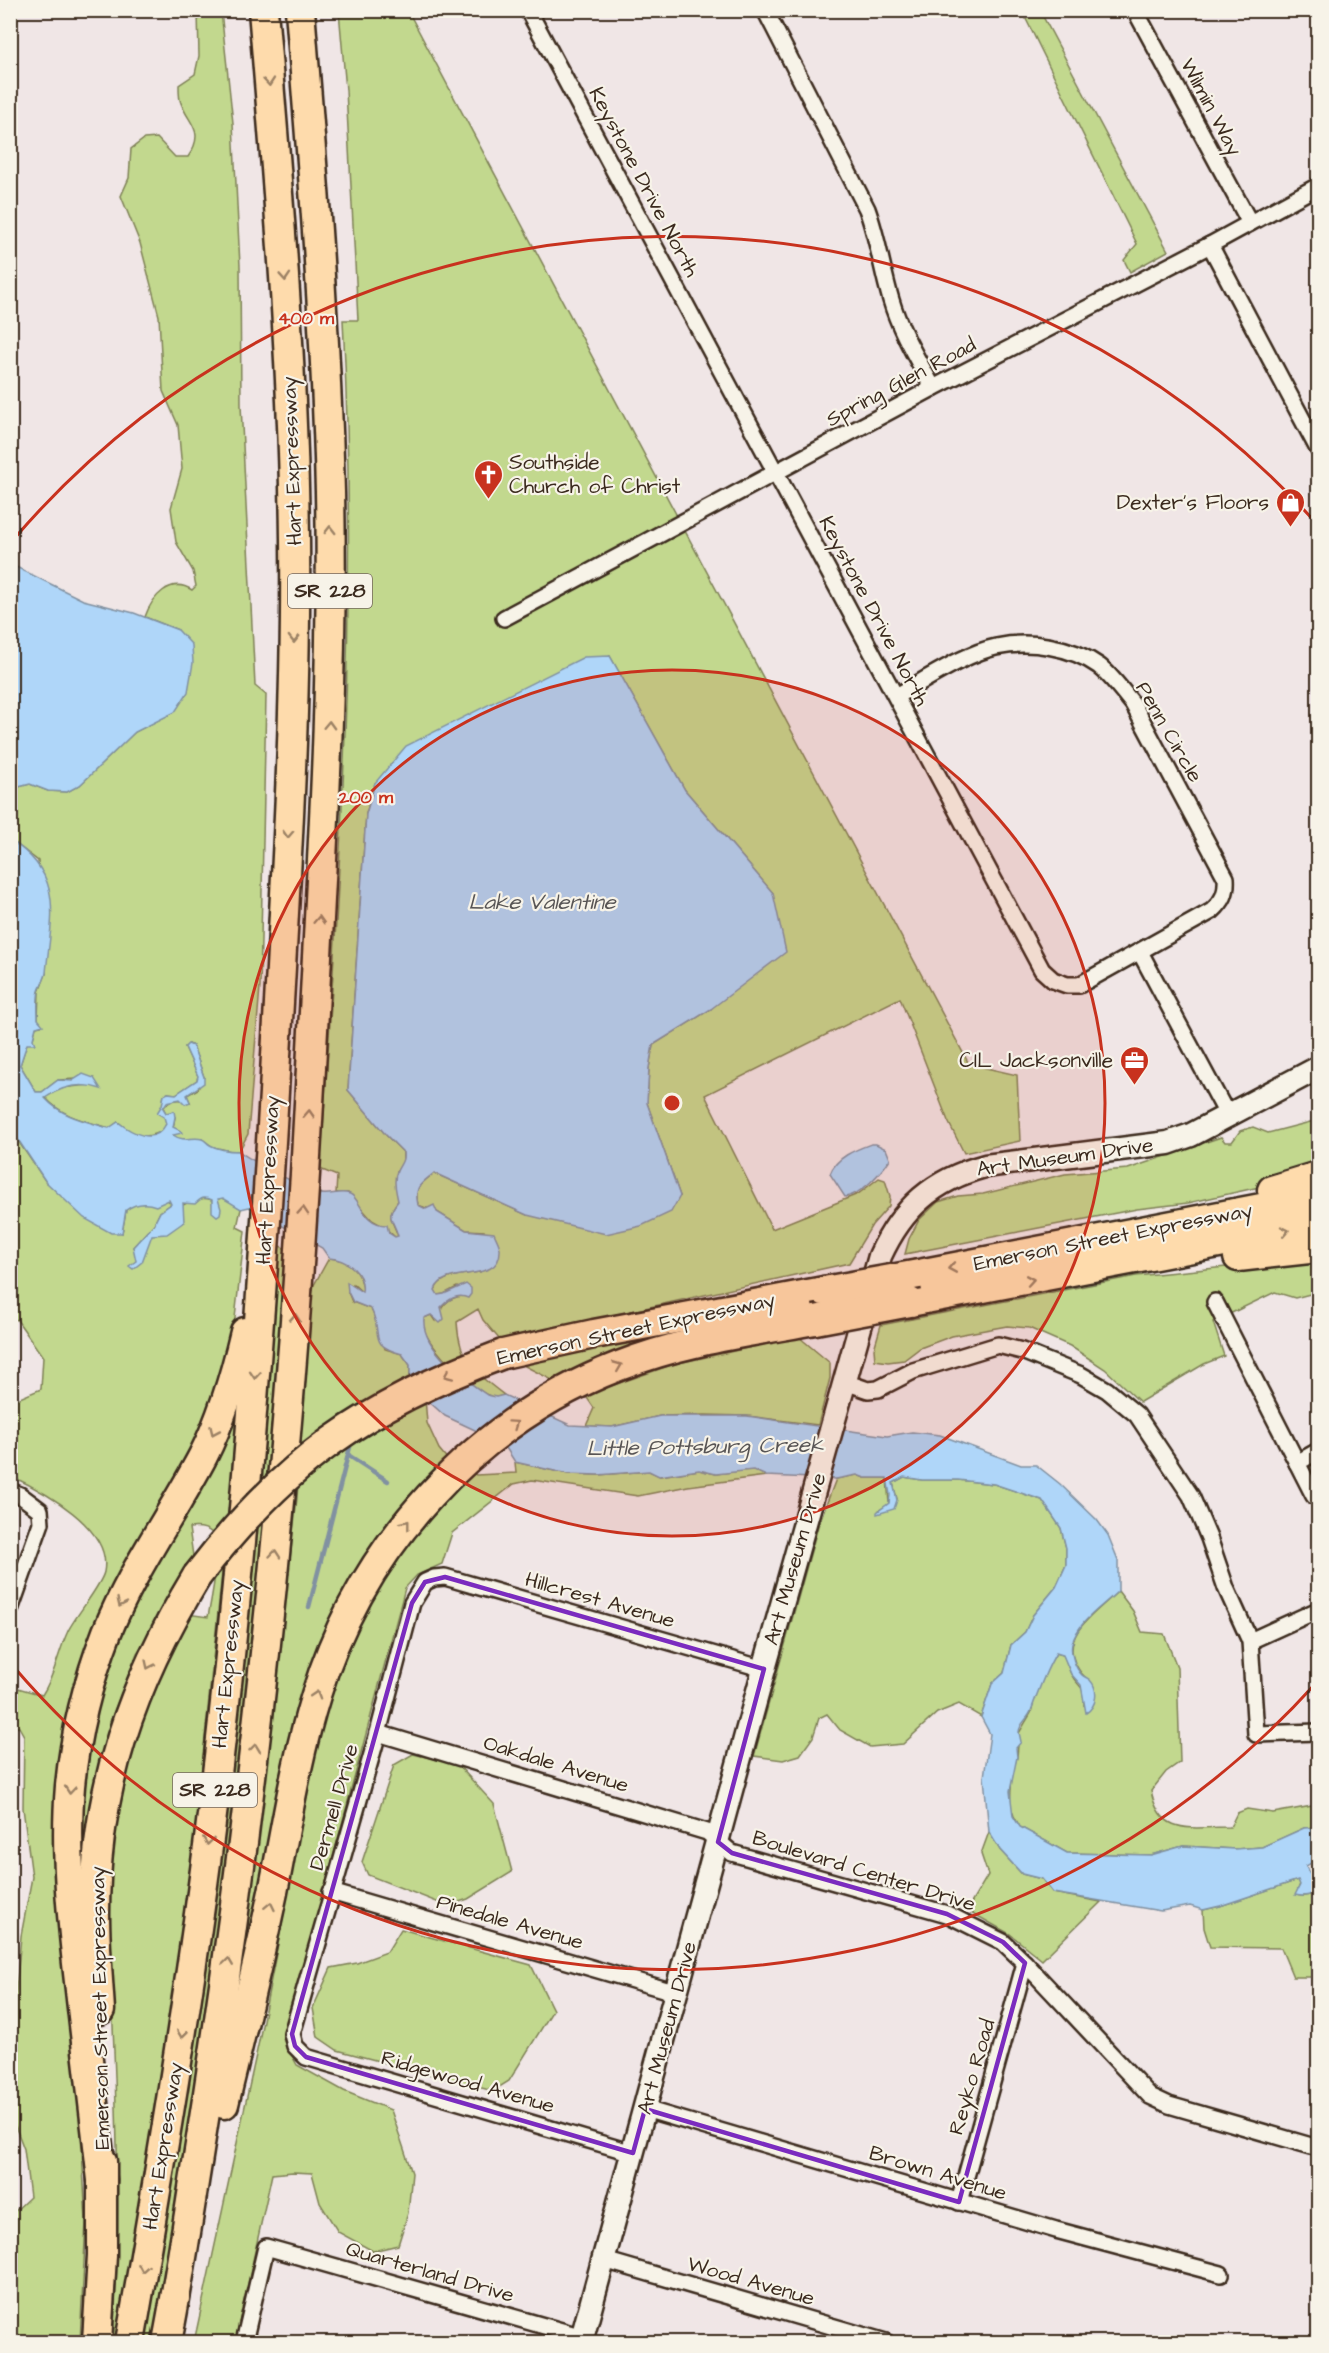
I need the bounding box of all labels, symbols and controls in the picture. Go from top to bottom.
street label: Wilmin Way [1171,53,1249,162]
one-way arrow [263,78,276,87]
street label: Keystone Drive North [580,82,707,284]
one-way arrow [278,272,291,281]
text: 400 m [278,306,335,331]
street label: Spring Glen Road [821,330,982,436]
street label: Hart Expressway [275,375,311,546]
place label: Southside Church of Christ [509,448,681,501]
church icon: Southside Church of Christ [472,458,504,500]
shop icon: Dexter's Floors [1274,486,1306,528]
place label: Dexter's Floors [1117,488,1269,517]
street label: Keystone Drive North [810,511,937,713]
one-way arrow [324,525,336,534]
road number: SR 228 [288,574,372,608]
one-way arrow [288,635,300,644]
street label: Penn Circle [1129,676,1209,788]
one-way arrow [323,720,335,729]
text: 200 m [338,785,394,810]
one-way arrow [282,830,295,839]
water label: Lake Valentine [468,887,617,918]
one-way arrow [313,915,326,924]
office icon: CIL Jacksonville [1118,1044,1150,1086]
place label: CIL Jacksonville [959,1046,1113,1075]
centre of rings [662,1093,682,1113]
street label: Hart Expressway [249,1094,289,1265]
one-way arrow [302,1110,315,1119]
street label: Art Museum Drive [975,1130,1155,1184]
street label: Emerson Street Expressway [971,1196,1256,1280]
one-way arrow [296,1207,309,1216]
one-way arrow [1280,1225,1290,1238]
one-way arrow [947,1261,956,1273]
one-way arrow [1024,1274,1034,1287]
street label: Emerson Street Expressway [494,1285,778,1375]
one-way arrow [288,1313,301,1322]
one-way arrow [612,1361,623,1373]
one-way arrow [444,1368,455,1380]
one-way arrow [249,1371,262,1380]
one-way arrow [507,1420,518,1431]
one-way arrow [209,1425,221,1436]
water label: Little Pottsburg Creek [586,1429,824,1466]
street label: Art Museum Drive [757,1469,833,1649]
one-way arrow [398,1519,409,1530]
one-way arrow [268,1549,281,1558]
street label: Hillcrest Avenue [522,1565,678,1635]
street label: Hart Expressway [205,1578,253,1750]
one-way arrow [117,1596,129,1607]
one-way arrow [145,1658,157,1669]
one-way arrow [309,1690,321,1701]
street label: Oakdale Avenue [480,1728,632,1800]
street label: Dermell Drive [302,1741,366,1873]
one-way arrow [249,1743,261,1753]
road number: SR 228 [173,1773,257,1807]
one-way arrow [64,1785,77,1794]
street label: Boulevard Center Drive [749,1823,979,1919]
one-way arrow [203,1836,215,1845]
street label: Emerson Street Expressway [83,1866,119,2150]
street label: Pinedale Avenue [433,1887,587,1957]
one-way arrow [263,1901,276,1911]
street label: Art Museum Drive [630,1938,704,2118]
one-way arrow [222,1958,234,1967]
street label: Reyko Road [942,2015,1004,2139]
one-way arrow [176,2029,188,2038]
street label: Ridgewood Avenue [377,2043,558,2123]
street label: Hart Expressway [135,2060,193,2232]
street label: Brown Avenue [866,2138,1010,2208]
street label: Quarterland Drive [343,2234,517,2310]
street label: Wood Avenue [684,2249,818,2313]
one-way arrow [137,2262,150,2272]

